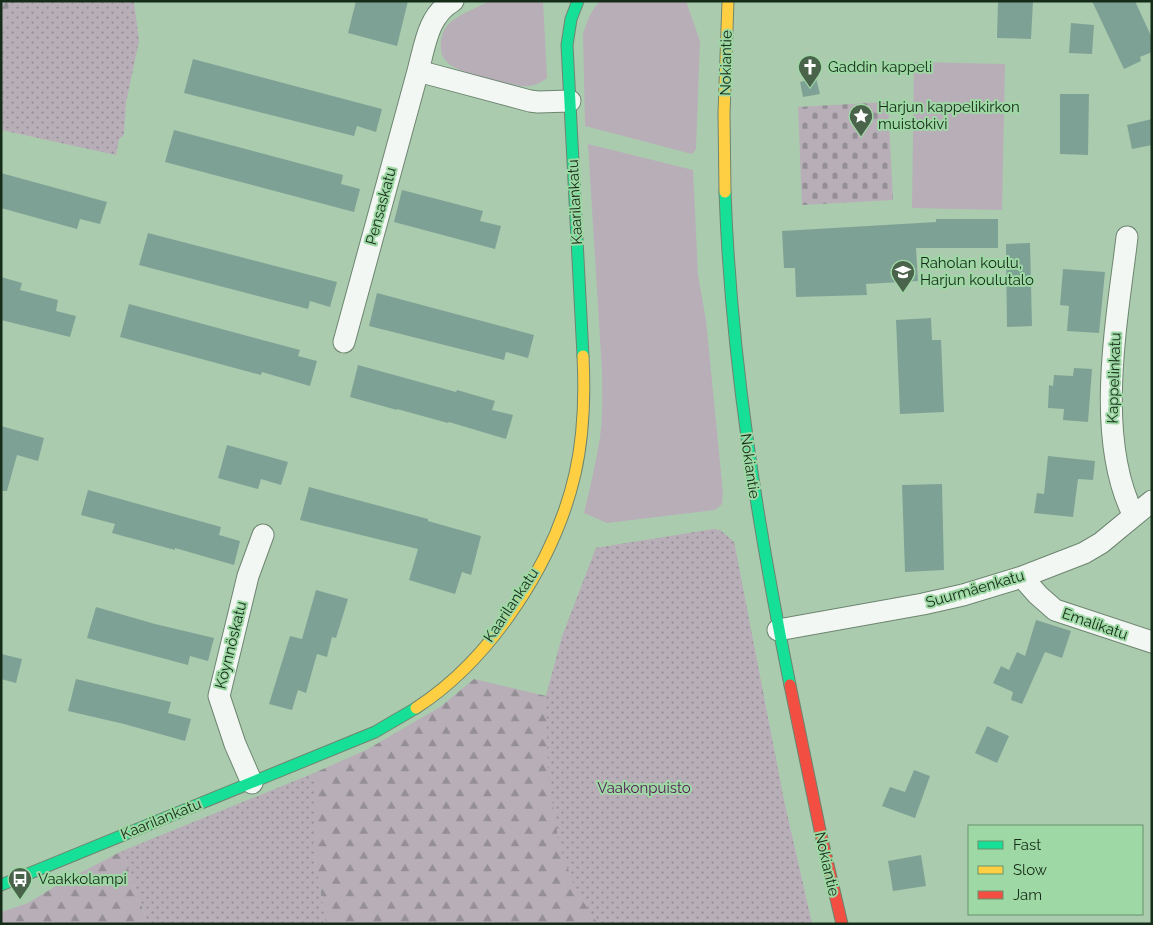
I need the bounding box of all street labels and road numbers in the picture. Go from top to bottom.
street label: Nokiantie [716,30,736,96]
street label: Kaarilankatu [564,159,586,245]
street label: Pensaskatu [362,165,400,247]
street label: Kappelinkatu [1103,332,1125,424]
street label: Nokiantie [737,432,764,500]
street label: Kaarilankatu [480,564,542,645]
street label: Suurmäenkatu [924,566,1026,612]
street label: Köynnöskatu [211,599,251,691]
street label: Emalikatu [1060,604,1130,644]
street label: Kaarilankatu [118,795,204,843]
street label: Nokiantie [811,830,843,898]

